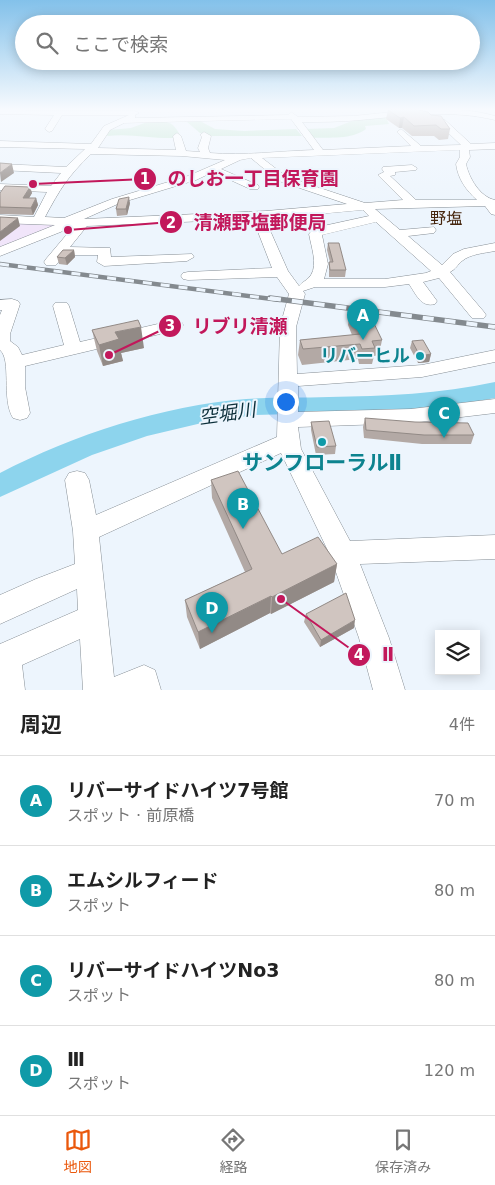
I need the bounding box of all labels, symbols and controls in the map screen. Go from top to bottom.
search box [15,15,480,70]
icon: search [33,29,61,57]
text: ここで検索 [73,33,168,55]
callout: のしお一丁目保育園 [132,162,348,196]
text: のしお一丁目保育園 [167,167,339,189]
text: 1 [140,170,150,188]
callout: 清瀬野塩郵便局 [158,205,336,239]
district label: 野塩 [430,209,462,228]
text: 清瀬野塩郵便局 [193,211,327,233]
text: 2 [166,214,176,232]
pin: A [347,299,379,340]
callout: リブリ清瀬 [158,309,298,343]
text: リブリ清瀬 [192,315,288,337]
text: 3 [165,317,175,335]
place label: リバーヒル [320,345,410,366]
marker: リバーヒル [414,350,426,362]
your location [273,389,299,415]
pin: C [428,397,460,438]
water label: 空堀川 [197,398,259,428]
marker: サンフローラルⅡ [316,436,328,448]
place label: サンフローラルⅡ [242,451,402,475]
pin: B [227,488,259,529]
pin: D [196,592,228,633]
map controls [435,630,480,675]
button: layers [435,630,480,675]
callout: Ⅱ [347,638,404,672]
text: Ⅱ [382,643,394,665]
text: 4 [354,646,364,664]
text: 周辺 [20,713,62,737]
text: 4件 [449,715,475,734]
text: リバーサイドハイツ7号館 [67,779,288,801]
text: A [30,791,42,810]
text: 70 m [434,791,475,810]
text: スポット · 前原橋 [67,806,194,825]
text: エムシルフィード [67,869,219,891]
text: B [30,881,42,900]
text: 80 m [434,881,475,900]
text: スポット [67,896,131,915]
text: リバーサイドハイツNo3 [67,959,279,981]
text: C [30,971,42,990]
text: 80 m [434,971,475,990]
text: スポット [67,986,131,1005]
text: Ⅲ [67,1048,85,1070]
text: D [29,1061,43,1080]
text: 120 m [424,1061,475,1080]
text: スポット [67,1074,131,1093]
tab: 地図 [64,1126,92,1176]
tab: 経路 [219,1126,247,1176]
tab: 保存済み [375,1126,431,1176]

